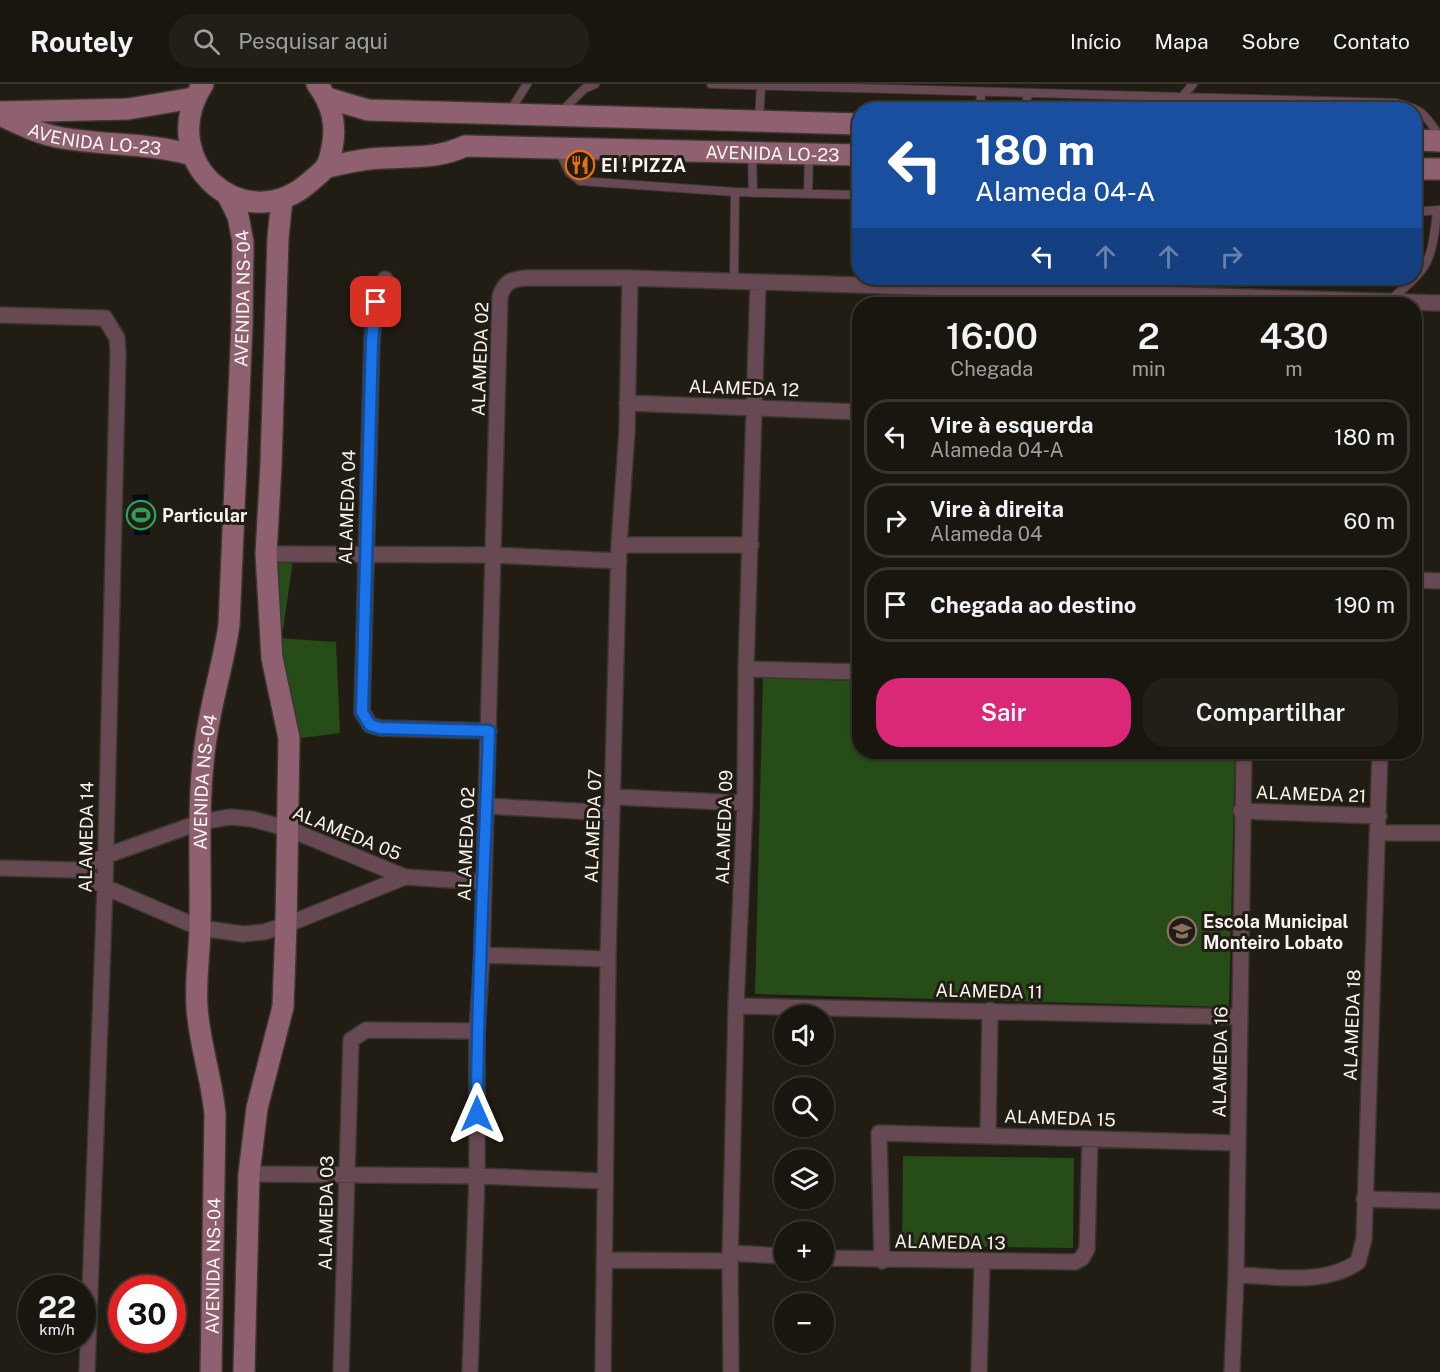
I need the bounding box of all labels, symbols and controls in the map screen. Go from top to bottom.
search box [169,14,589,68]
text: Routely [30,25,133,58]
icon: search [190,25,223,58]
text: Pesquisar aqui [238,28,388,54]
text: Início [1070,29,1121,54]
text: Mapa [1154,29,1209,54]
text: Sobre [1242,29,1300,54]
text: Contato [1333,29,1410,54]
street label: AVENIDA LO-23 [25,119,163,159]
text: 180 m [975,125,1095,174]
icon: left [876,126,954,204]
street label: AVENIDA LO-23 [705,141,840,165]
restaurant icon: EI ! PIZZA [564,149,596,181]
place label: EI ! PIZZA [601,155,686,176]
text: Alameda 04-A [975,175,1156,207]
street label: AVENIDA NS-04 [230,228,254,367]
icon: left [1026,240,1059,273]
icon: ahead [1089,240,1122,273]
icon: ahead [1152,240,1185,273]
icon: right [1215,240,1248,273]
pin [350,276,401,327]
icon: arrive [359,285,392,318]
street label: ALAMEDA 02 [468,302,492,416]
text: 16:00 [946,315,1038,357]
text: 2 [1138,315,1160,357]
text: 430 [1259,315,1328,357]
text: Chegada [950,357,1033,381]
text: min [1132,357,1166,381]
text: m [1285,357,1302,381]
street label: ALAMEDA 12 [688,376,800,400]
text: Vire à esquerda [930,412,1094,438]
icon: left [879,420,912,453]
text: 180 m [1334,424,1395,450]
text: Alameda 04-A [930,438,1064,462]
street label: ALAMEDA 04 [335,449,359,565]
text: Vire à direita [930,496,1064,522]
sports icon: Particular [125,499,157,531]
icon: right [879,504,912,537]
place label: Particular [162,505,248,526]
text: 60 m [1344,508,1395,534]
text: Alameda 04 [930,522,1042,546]
icon: arrive [879,588,912,621]
text: Chegada ao destino [930,592,1136,618]
text: 190 m [1335,592,1395,618]
button: Sair [876,678,1131,747]
button: Compartilhar [1143,678,1398,747]
street label: AVENIDA NS-04 [189,712,221,850]
street label: ALAMEDA 07 [581,769,605,883]
street label: ALAMEDA 09 [712,769,736,885]
street label: ALAMEDA 14 [75,781,97,893]
street label: ALAMEDA 21 [1255,782,1367,806]
street label: ALAMEDA 02 [454,787,478,901]
street label: ALAMEDA 05 [290,802,404,864]
place label: Escola Municipal Monteiro Lobato [1203,911,1349,953]
school or university icon: Escola Municipal Monteiro Lobato [1166,915,1198,947]
street label: ALAMEDA 18 [1340,969,1364,1081]
street label: ALAMEDA 11 [935,980,1043,1002]
map controls [774,1005,834,1353]
button: sound [774,1005,834,1065]
street label: ALAMEDA 16 [1209,1006,1231,1118]
button: search [774,1077,834,1137]
position arrow [445,1082,509,1146]
street label: ALAMEDA 15 [1004,1106,1116,1130]
button: layers [774,1149,834,1209]
street label: ALAMEDA 03 [314,1155,338,1271]
street label: AVENIDA NS-04 [201,1197,224,1335]
button: + [774,1221,834,1281]
street label: ALAMEDA 13 [894,1231,1006,1253]
speed limit sign: 30 [108,1275,186,1353]
text: 22 [38,1289,76,1325]
button: − [774,1293,834,1353]
text: km/h [39,1321,75,1338]

